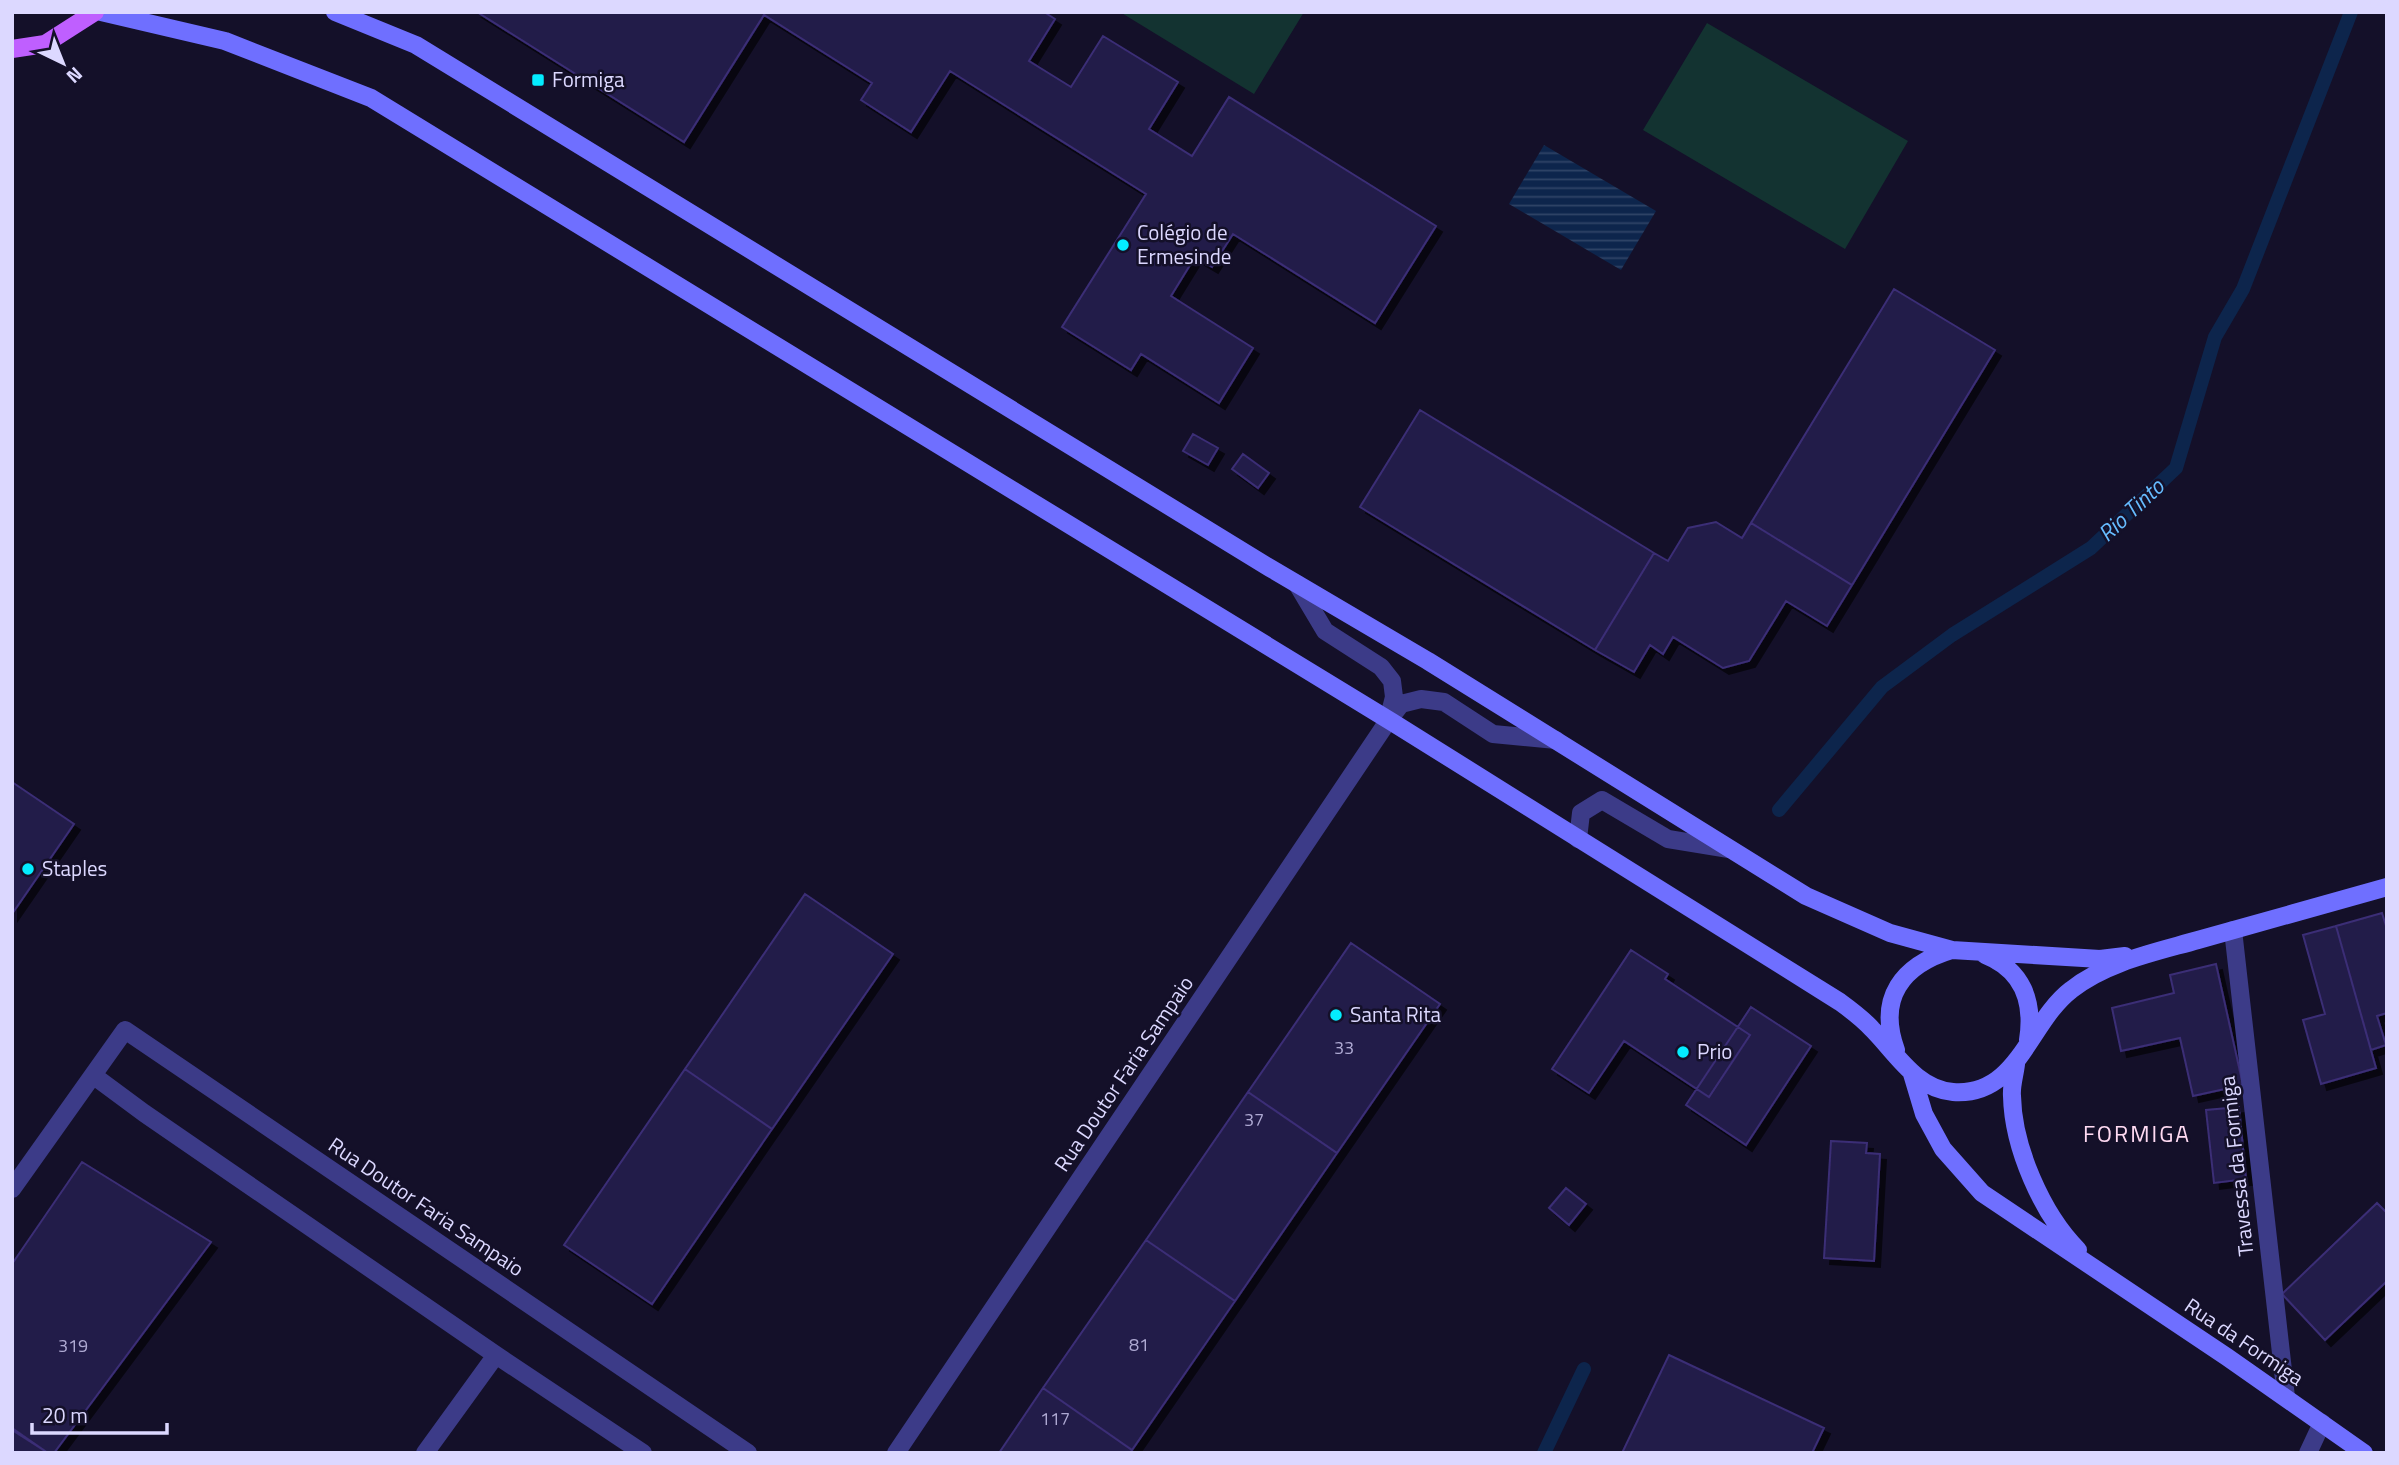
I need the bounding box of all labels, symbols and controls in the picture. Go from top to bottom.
north arrow [28,28,98,98]
text: N [60,61,90,91]
place label: Formiga [552,63,625,95]
marker: Formiga [530,72,546,88]
place label: Colégio de Ermesinde [1137,216,1231,272]
marker: Colégio de Ermesinde [1115,237,1131,253]
water label: Rio Tinto [2090,469,2172,550]
place label: Staples [42,852,107,884]
marker: Staples [20,861,36,877]
street label: Rua Doutor Faria Sampaio [1046,969,1201,1178]
place label: Santa Rita [1350,998,1442,1030]
marker: Santa Rita [1328,1007,1344,1023]
house number: 33 [1334,1034,1354,1061]
place label: Prio [1697,1035,1732,1067]
marker: Prio [1675,1044,1691,1060]
street label: Travessa da Formiga [2211,1074,2261,1258]
house number: 37 [1244,1106,1264,1133]
district label: FORMIGA [2083,1116,2191,1151]
street label: Rua Doutor Faria Sampaio [322,1129,531,1284]
street label: Rua da Formiga [2178,1289,2311,1393]
house number: 81 [1129,1331,1149,1358]
house number: 319 [58,1332,88,1359]
scale bar [32,1392,166,1436]
text: 20 m [42,1399,88,1431]
house number: 117 [1040,1405,1070,1432]

